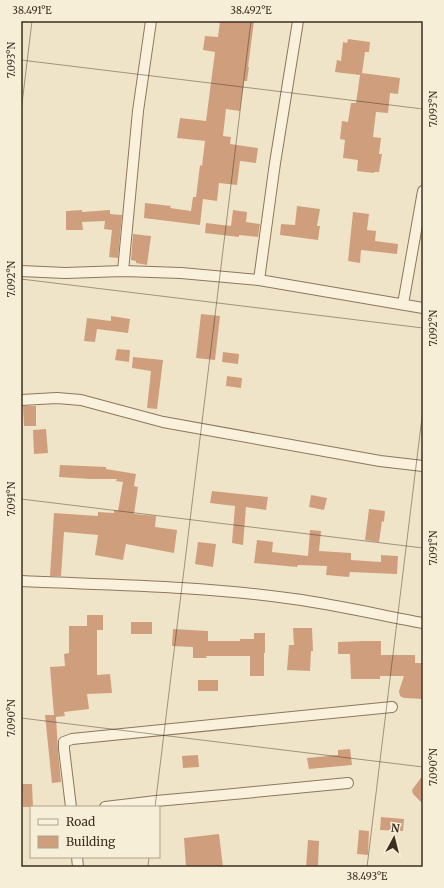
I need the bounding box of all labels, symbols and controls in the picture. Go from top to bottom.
text: 38.491°E [12,4,52,17]
text: 38.492°E [230,4,272,17]
text: 7.093°N [5,42,18,78]
text: 7.093°N [427,91,440,127]
text: 7.092°N [5,260,18,297]
text: 7.092°N [427,309,440,346]
text: 7.091°N [5,481,18,516]
text: 7.091°N [427,530,440,565]
text: 7.090°N [5,699,18,737]
text: 7.090°N [427,748,440,786]
legend [30,806,160,858]
text: Road [66,814,95,829]
north arrow [374,818,414,858]
text: N [390,821,401,836]
text: Building [66,834,116,849]
text: 38.493°E [347,870,388,883]

